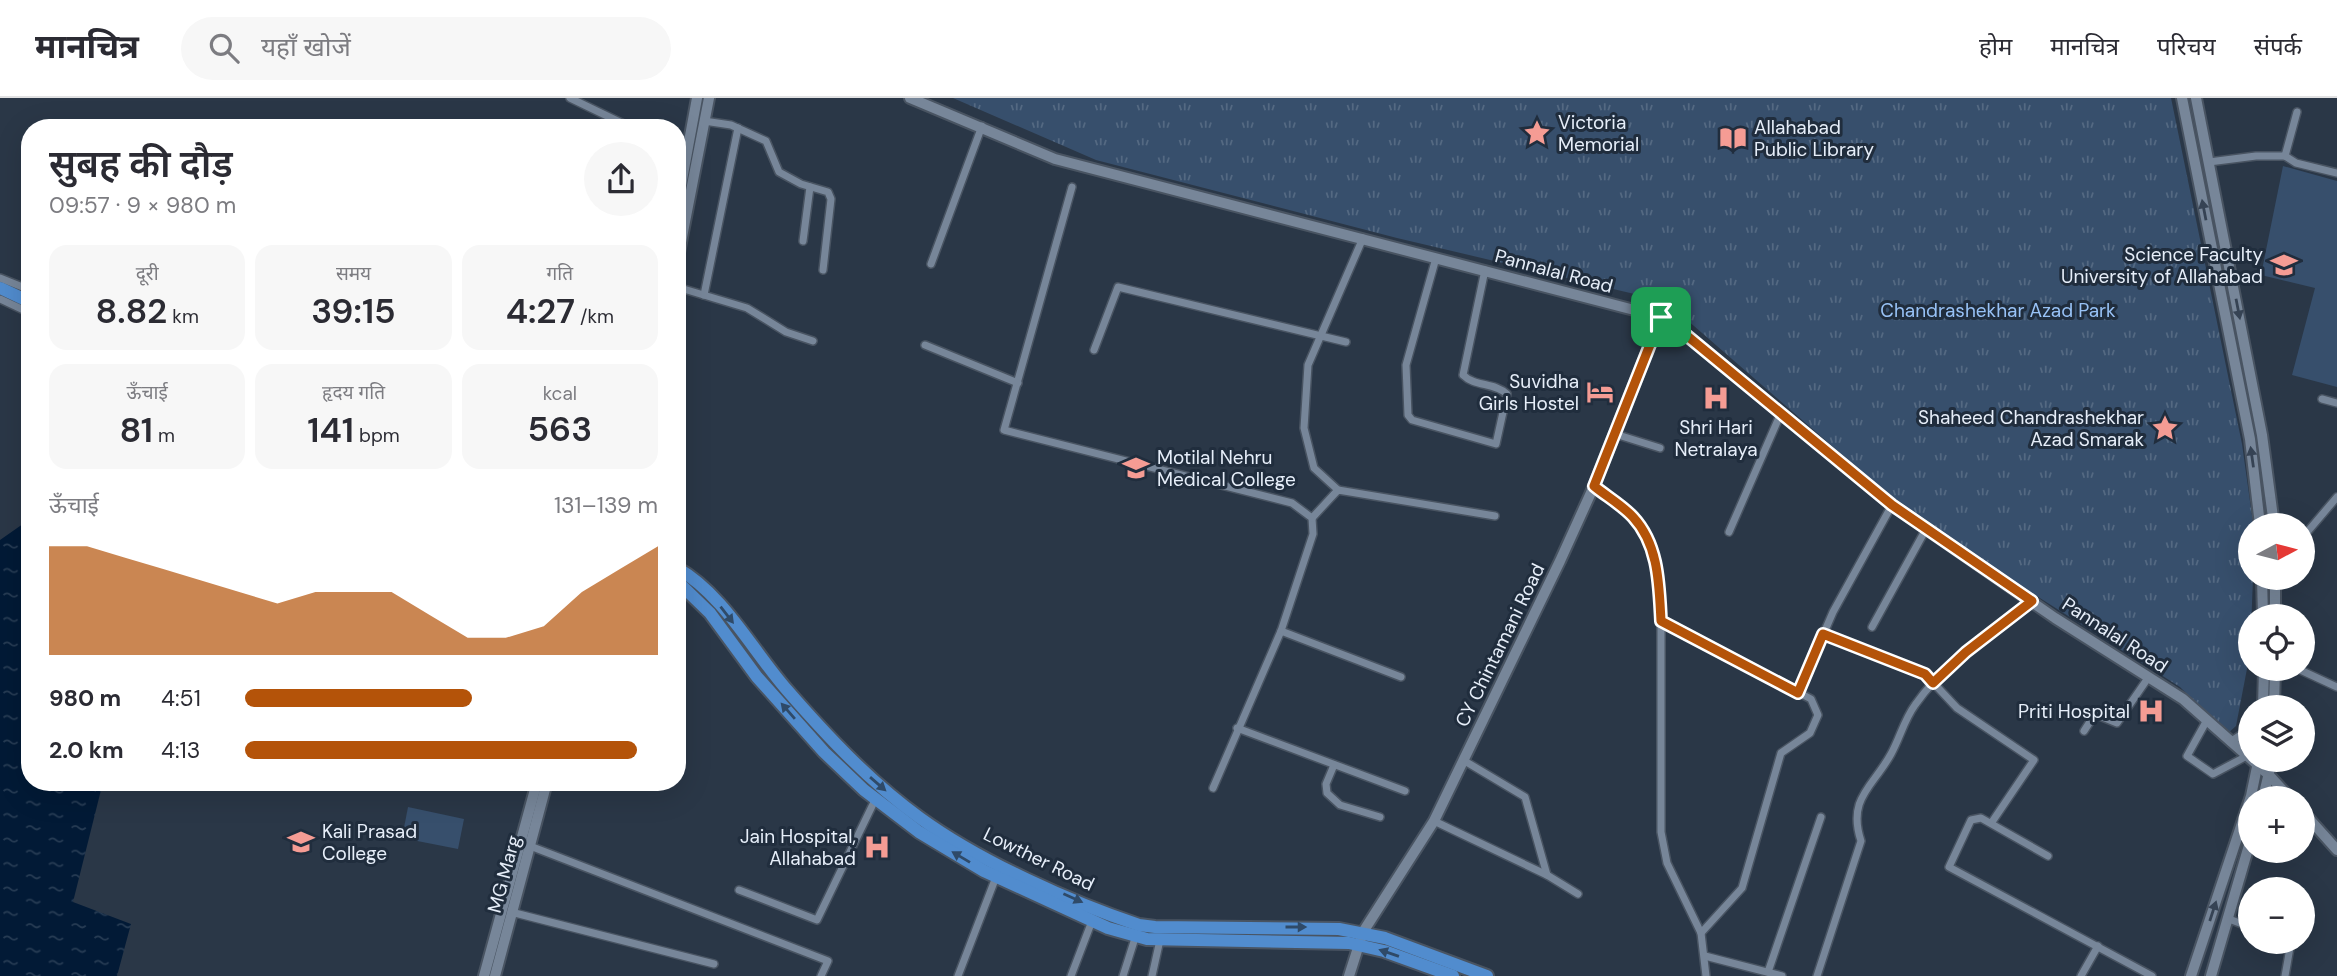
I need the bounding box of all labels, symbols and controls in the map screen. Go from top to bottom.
search box [181,17,671,80]
text: मानचित्र [35,25,139,68]
icon: search [205,29,243,67]
text: यहाँ खोजें [261,30,351,64]
text: होम [1979,31,2012,62]
text: मानचित्र [2050,31,2119,62]
text: परिचय [2157,31,2216,62]
text: संपर्क [2254,31,2302,62]
place label: Victoria Memorial [1558,110,1639,157]
place label: Allahabad Public Library [1754,115,1874,162]
place icon: Victoria Memorial [1522,118,1552,148]
library icon: Allahabad Public Library [1718,123,1748,153]
text: सुबह की दौड़ [49,139,233,189]
button: share [584,142,658,216]
text: 09:57 · 9 × 980 m [49,190,236,220]
one-way arrow [2198,199,2209,221]
place label: Science Faculty University of Allahabad [2061,242,2263,289]
street label: Pannalal Road [1492,243,1616,299]
school or university icon: Science Faculty University of Allahabad [2269,250,2299,280]
text: दूरी [136,261,159,286]
text: समय [336,261,371,286]
text: गति [547,261,573,286]
pin [1631,287,1691,347]
text: 8.82 [95,288,167,334]
text: 39:15 [311,288,396,334]
text: 4:27 [506,288,575,334]
icon: arrive [1642,298,1680,336]
park label: Chandrashekhar Azad Park [1880,298,2116,323]
one-way arrow [2232,298,2243,320]
text: km [167,304,199,329]
text: /km [575,304,614,329]
place label: Suvidha Girls Hostel [1479,369,1579,416]
hotel icon: Suvidha Girls Hostel [1585,377,1615,407]
text: ऊँचाई [127,380,168,405]
text: हृदय गति [322,380,385,405]
text: kcal [543,381,577,406]
hospital icon: Shri Hari Netralaya [1701,383,1731,413]
place label: Shaheed Chandrashekhar Azad Smarak [1918,405,2144,452]
text: 563 [527,406,592,452]
text: 81 [119,407,153,453]
text: 141 [307,407,354,453]
place icon: Shaheed Chandrashekhar Azad Smarak [2150,413,2180,443]
place label: Shri Hari Netralaya [1674,415,1758,462]
text: m [153,423,175,448]
text: bpm [354,423,400,448]
place label: Motilal Nehru Medical College [1157,445,1296,492]
one-way arrow [2247,446,2258,468]
school or university icon: Motilal Nehru Medical College [1121,453,1151,483]
text: ऊँचाई [49,490,99,520]
text: 131–139 m [554,490,658,520]
north arrow [2238,513,2315,590]
map controls [2238,513,2315,954]
street label: CY Chintamani Road [1450,559,1550,731]
street label: Pannalal Road [2057,592,2173,678]
button: locate [2238,604,2315,681]
one-way arrow [719,605,734,623]
text: 980 m [49,683,121,713]
text: 4:51 [161,683,201,713]
button: layers [2238,695,2315,772]
hospital icon: Priti Hospital [2136,696,2166,726]
place label: Priti Hospital [2018,699,2130,724]
one-way arrow [780,702,796,720]
text: 2.0 km [49,735,124,765]
text: 4:13 [161,735,200,765]
one-way arrow [869,776,887,792]
button: + [2238,786,2315,863]
place label: Kali Prasad College [322,819,417,866]
street label: Lowther Road [979,821,1099,897]
place label: Jain Hospital, Allahabad [740,824,856,871]
school or university icon: Kali Prasad College [286,827,316,857]
street label: MG Marg [482,832,526,915]
hospital icon: Jain Hospital, Allahabad [862,832,892,862]
one-way arrow [951,851,970,863]
button: − [2238,877,2315,954]
one-way arrow [1063,893,1084,904]
one-way arrow [2208,901,2219,922]
one-way arrow [1285,921,1307,933]
one-way arrow [1379,947,1400,958]

